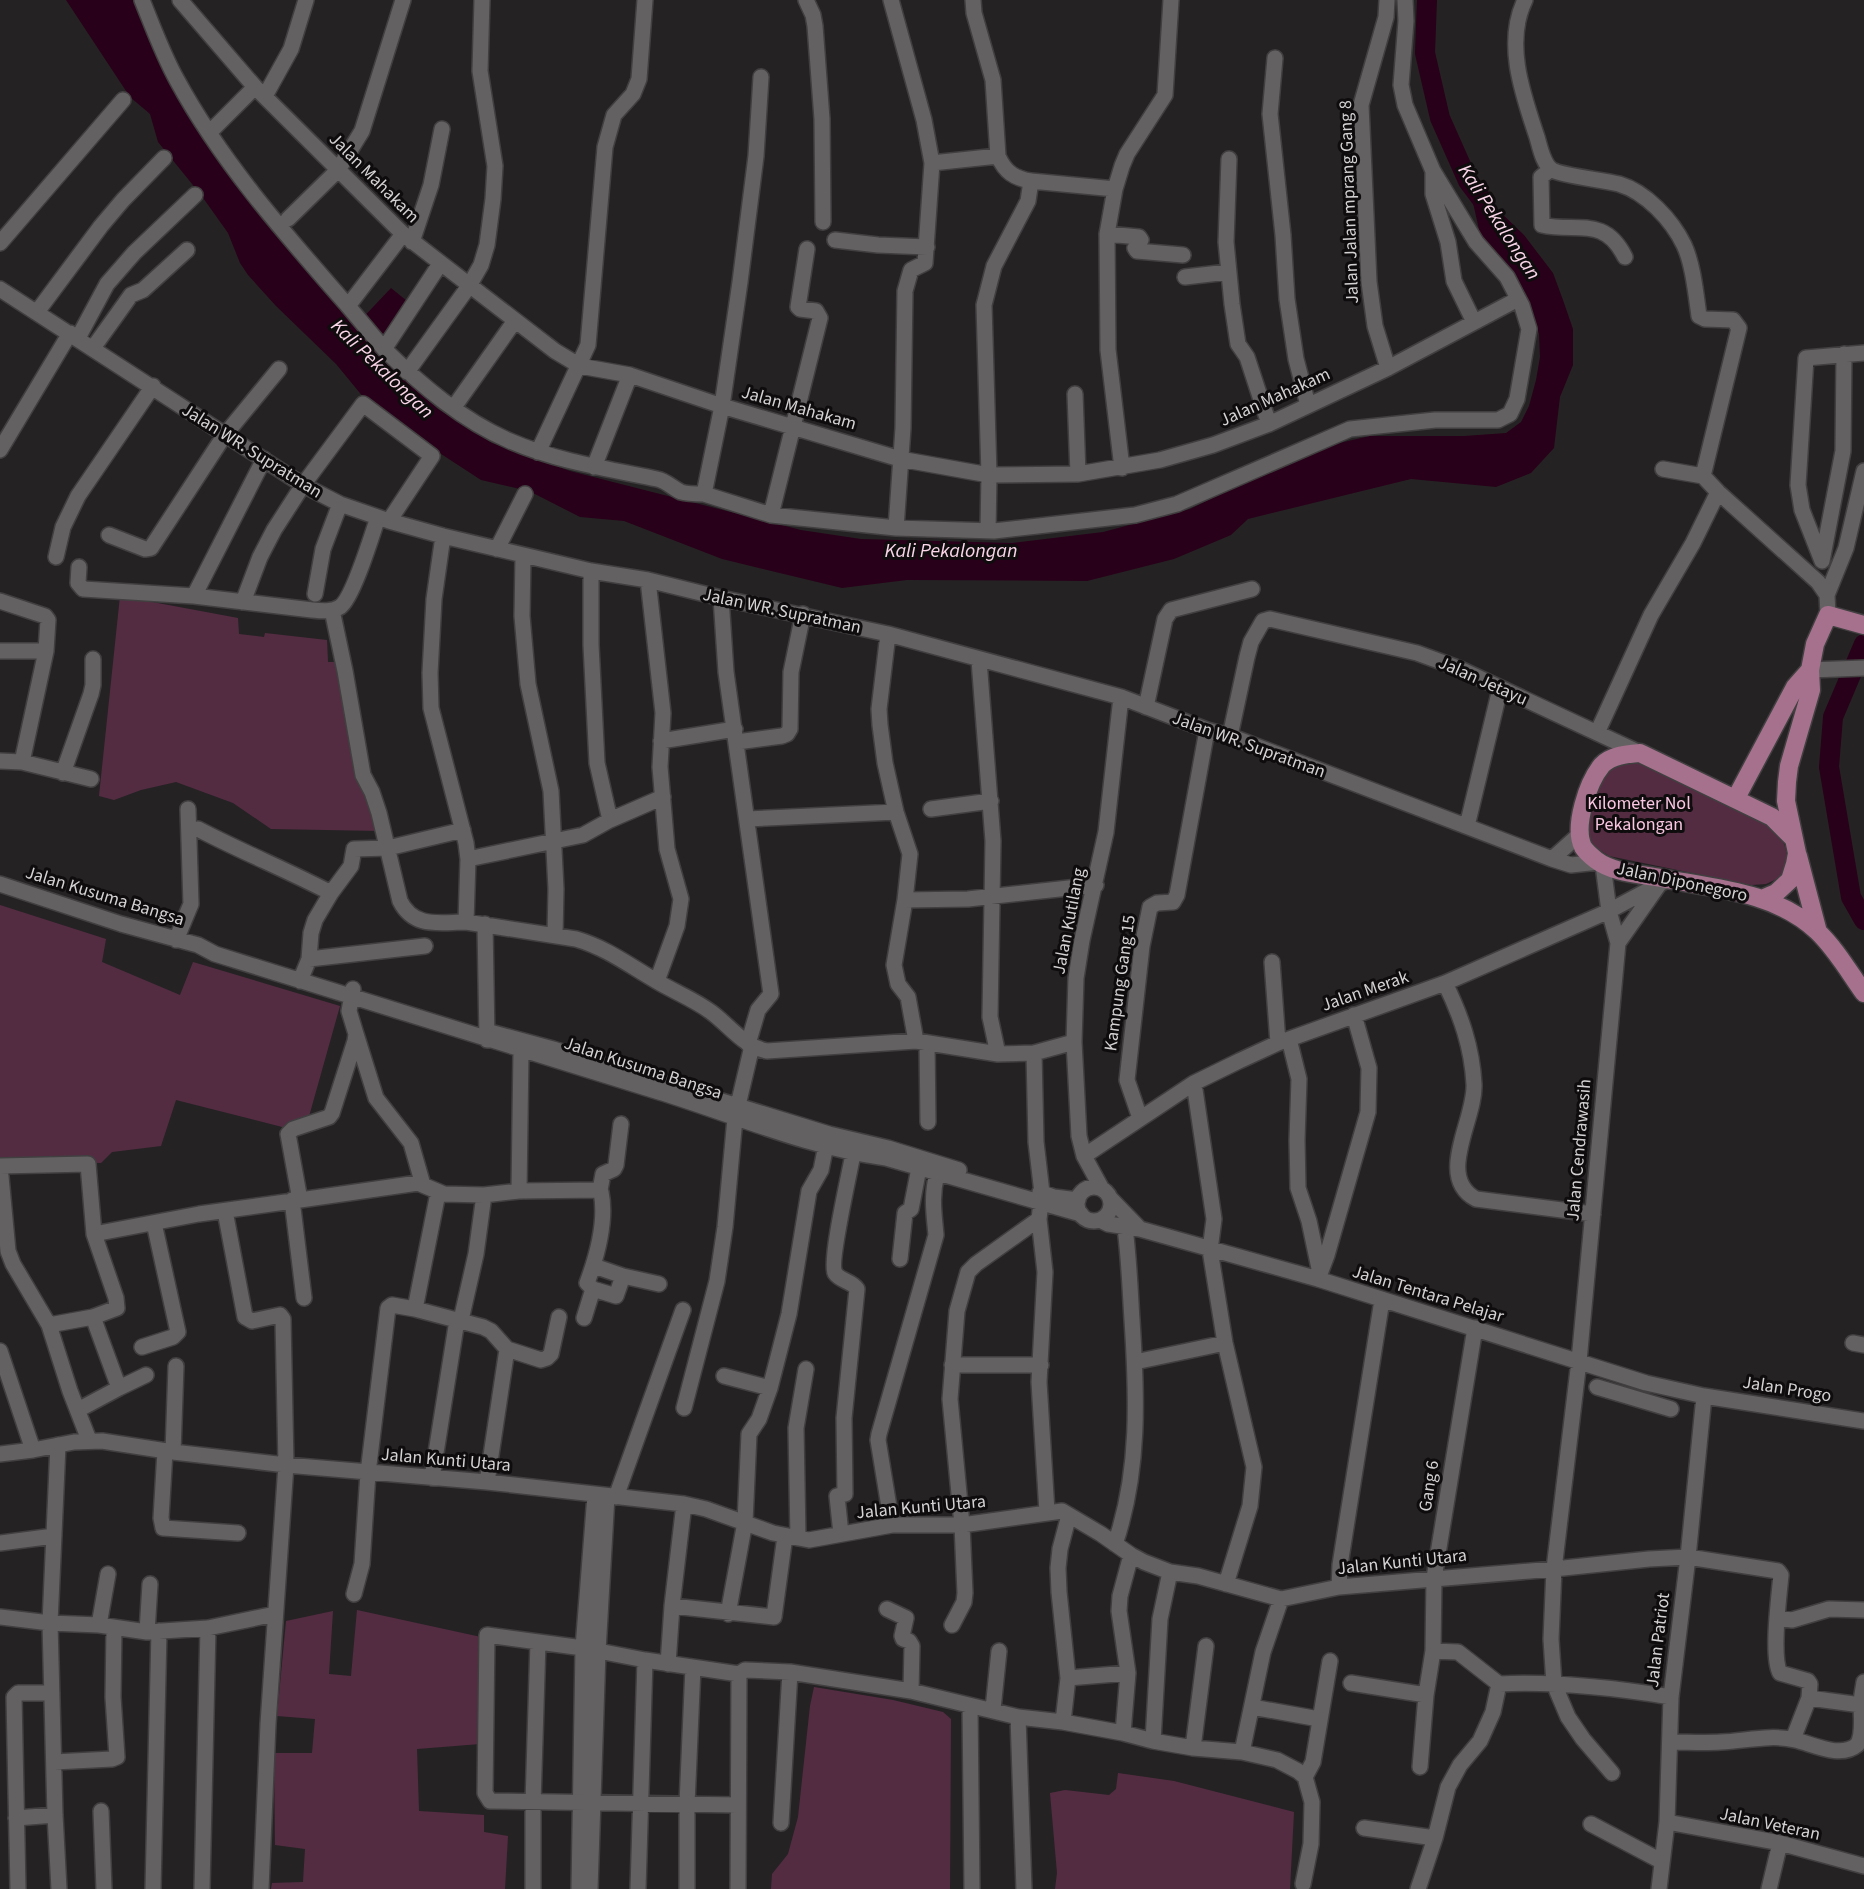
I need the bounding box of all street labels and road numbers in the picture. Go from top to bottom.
street label: Jalan Jalan mprang Gang 8 [1333,100,1365,304]
street label: Jalan Mahakam [323,127,425,229]
street label: Jalan Mahakam [1216,361,1334,433]
street label: Jalan Mahakam [739,380,859,436]
street label: Jalan WR. Supratman [177,398,327,504]
street label: Jalan WR. Supratman [701,582,863,640]
street label: Jalan Jetayu [1434,650,1532,712]
street label: Jalan WR. Supratman [1169,706,1329,784]
street label: Jalan Diponegoro [1614,856,1750,908]
street label: Jalan Kusuma Bangsa [23,860,187,932]
street label: Jalan Kutilang [1046,866,1092,976]
street label: Kampung Gang 15 [1098,913,1142,1053]
street label: Jalan Merak [1318,964,1412,1018]
street label: Jalan Kusuma Bangsa [561,1031,725,1105]
street label: Jalan Cendrawasih [1560,1078,1598,1222]
street label: Jalan Tentara Pelajar [1349,1259,1508,1329]
street label: Jalan Progo [1741,1370,1833,1408]
street label: Jalan Kunti Utara [380,1442,512,1478]
street label: Gang 6 [1413,1458,1445,1513]
street label: Jalan Kunti Utara [855,1489,987,1525]
street label: Jalan Kunti Utara [1336,1543,1468,1581]
street label: Jalan Patriot [1640,1591,1676,1689]
street label: Jalan Veteran [1717,1801,1823,1847]

